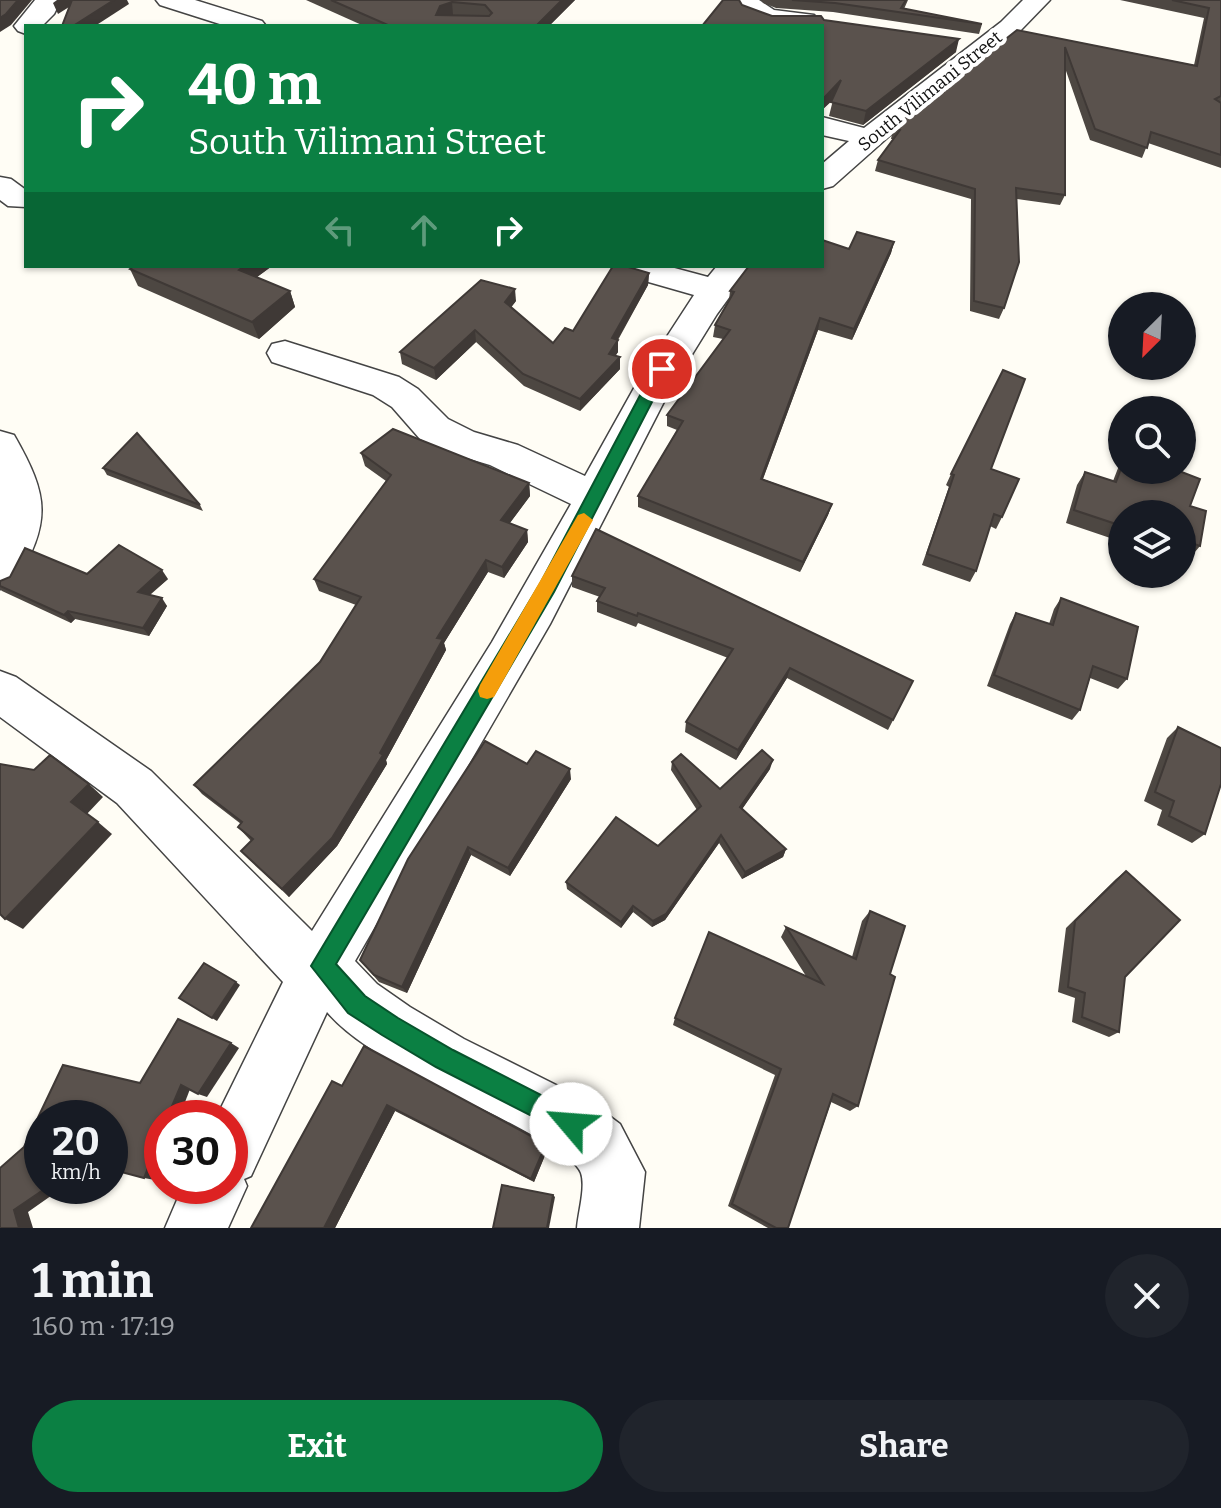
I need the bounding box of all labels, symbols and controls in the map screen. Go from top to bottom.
street label: South Vilimani Street [854,26,1007,156]
text: 40 m [188,52,321,119]
icon: right [56,56,160,160]
text: South Vilimani Street [188,120,546,164]
icon: left [318,208,362,252]
icon: ahead [402,208,446,252]
icon: right [486,208,530,252]
north arrow [1108,292,1196,380]
map controls [1108,292,1196,588]
pin [628,335,696,403]
icon: arrive [640,347,684,391]
button: search [1108,396,1196,484]
button: layers [1108,500,1196,588]
position arrow [529,1082,613,1166]
speed limit sign: 30 [144,1100,248,1204]
text: 20 [52,1118,100,1166]
text: km/h [51,1160,101,1184]
text: 1 min [32,1252,153,1310]
button: close [1105,1254,1189,1338]
text: 160 m · 17:19 [32,1311,175,1342]
button: Exit [32,1400,603,1492]
button: Share [619,1400,1189,1492]

